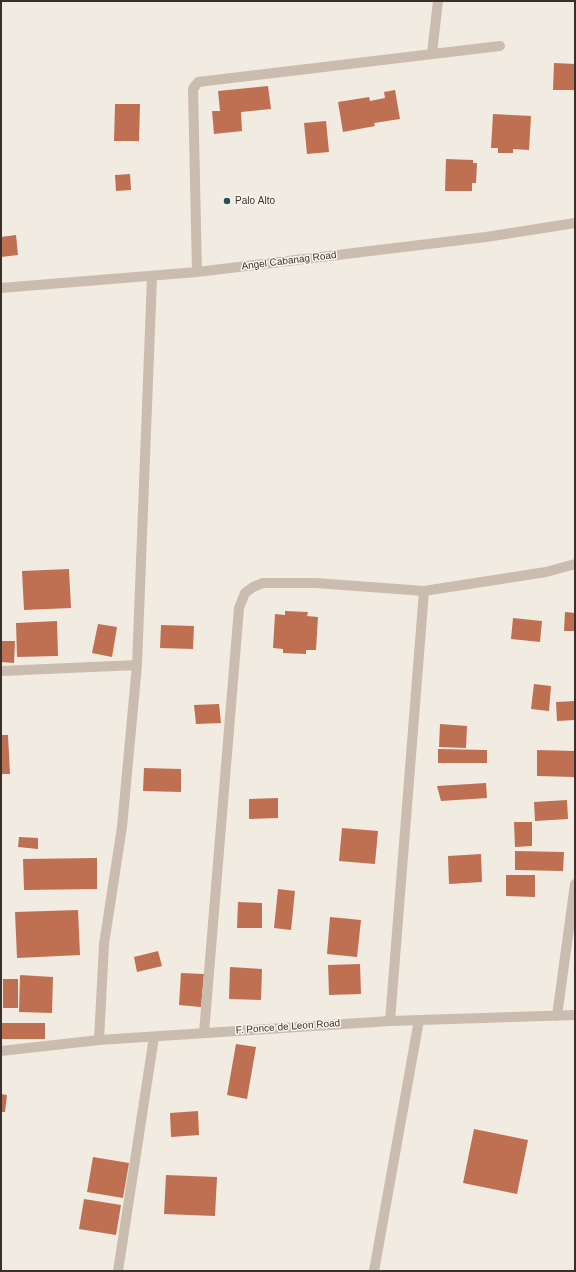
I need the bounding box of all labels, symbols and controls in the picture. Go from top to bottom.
place label: Palo Alto [235,195,275,207]
marker: Palo Alto [222,196,232,206]
street label: Angel Cabanag Road [241,249,337,273]
street label: F. Ponce de Leon Road [235,1017,341,1037]

